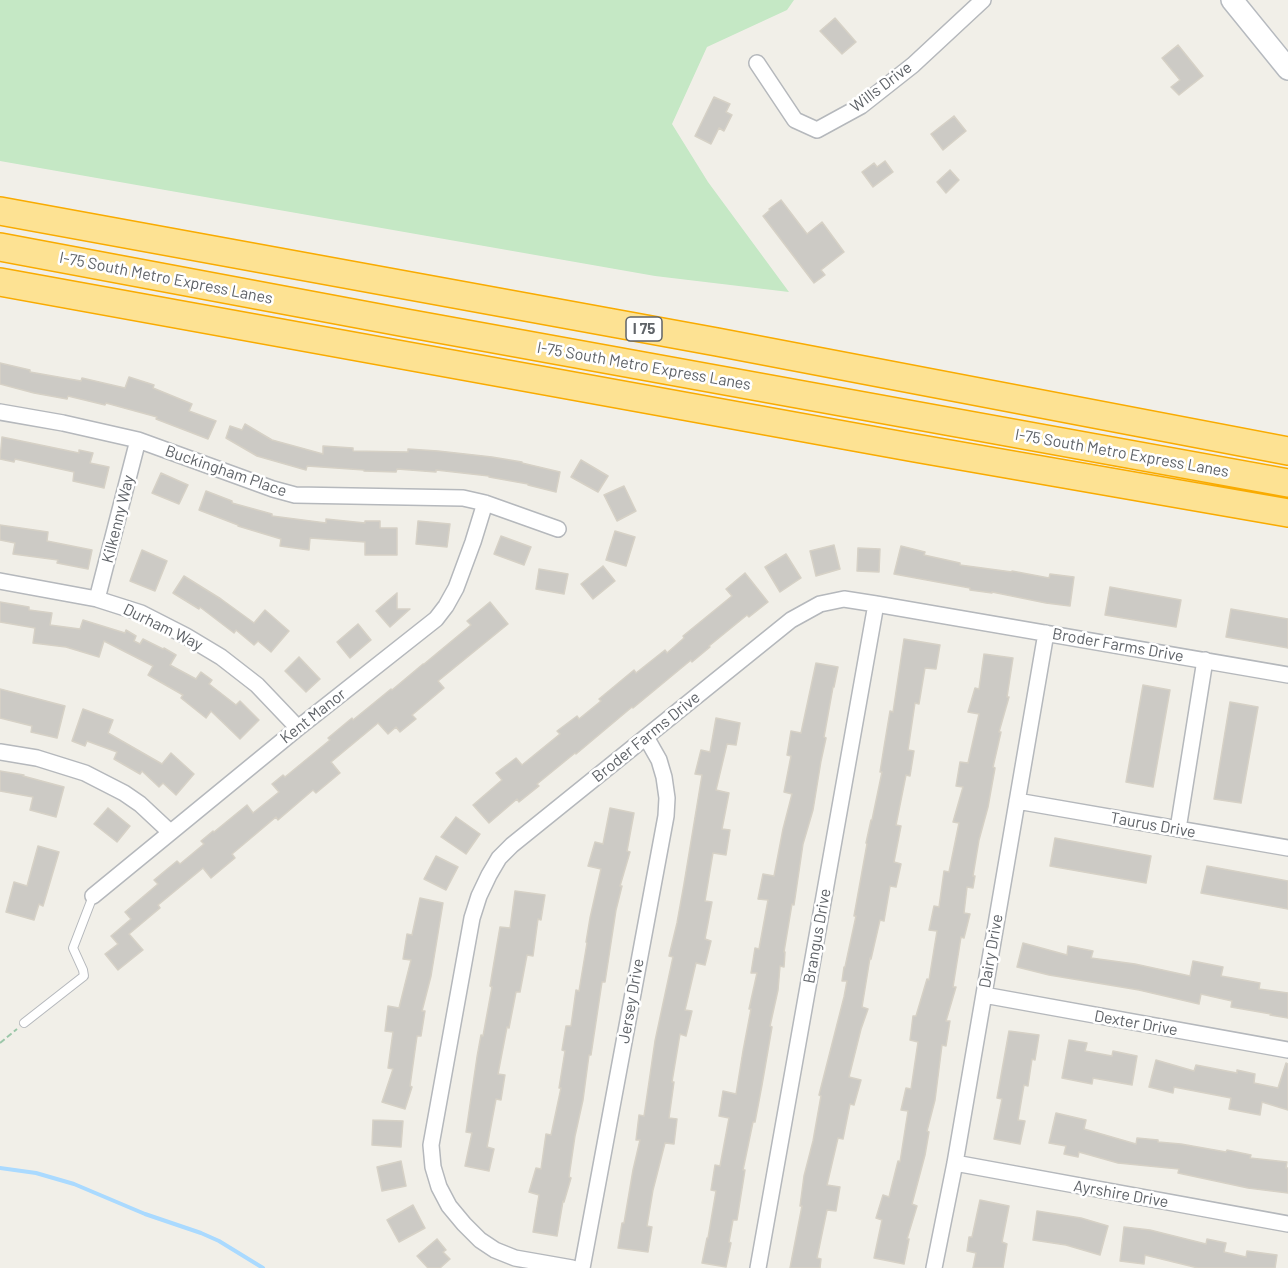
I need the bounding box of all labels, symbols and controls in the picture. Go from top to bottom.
street label: Wills Drive [846,58,916,116]
street label: I-75 South Metro Express Lanes [58,248,274,308]
road number: I 75 [626,317,662,341]
street label: I-75 South Metro Express Lanes [535,338,753,394]
street label: I-75 South Metro Express Lanes [1013,425,1231,481]
street label: Buckingham Place [163,441,289,501]
street label: Kilkenny Way [98,473,138,565]
street label: Durham Way [120,600,206,654]
street label: Broder Farms Drive [1051,624,1185,666]
street label: Kent Manor [276,684,350,748]
street label: Broder Farms Drive [588,688,704,786]
street label: Taurus Drive [1109,808,1197,842]
street label: Brangus Drive [799,887,835,985]
street label: Dairy Drive [975,913,1007,989]
street label: Jersey Drive [614,957,648,1045]
street label: Dexter Drive [1093,1006,1179,1040]
street label: Ayrshire Drive [1072,1176,1170,1212]

